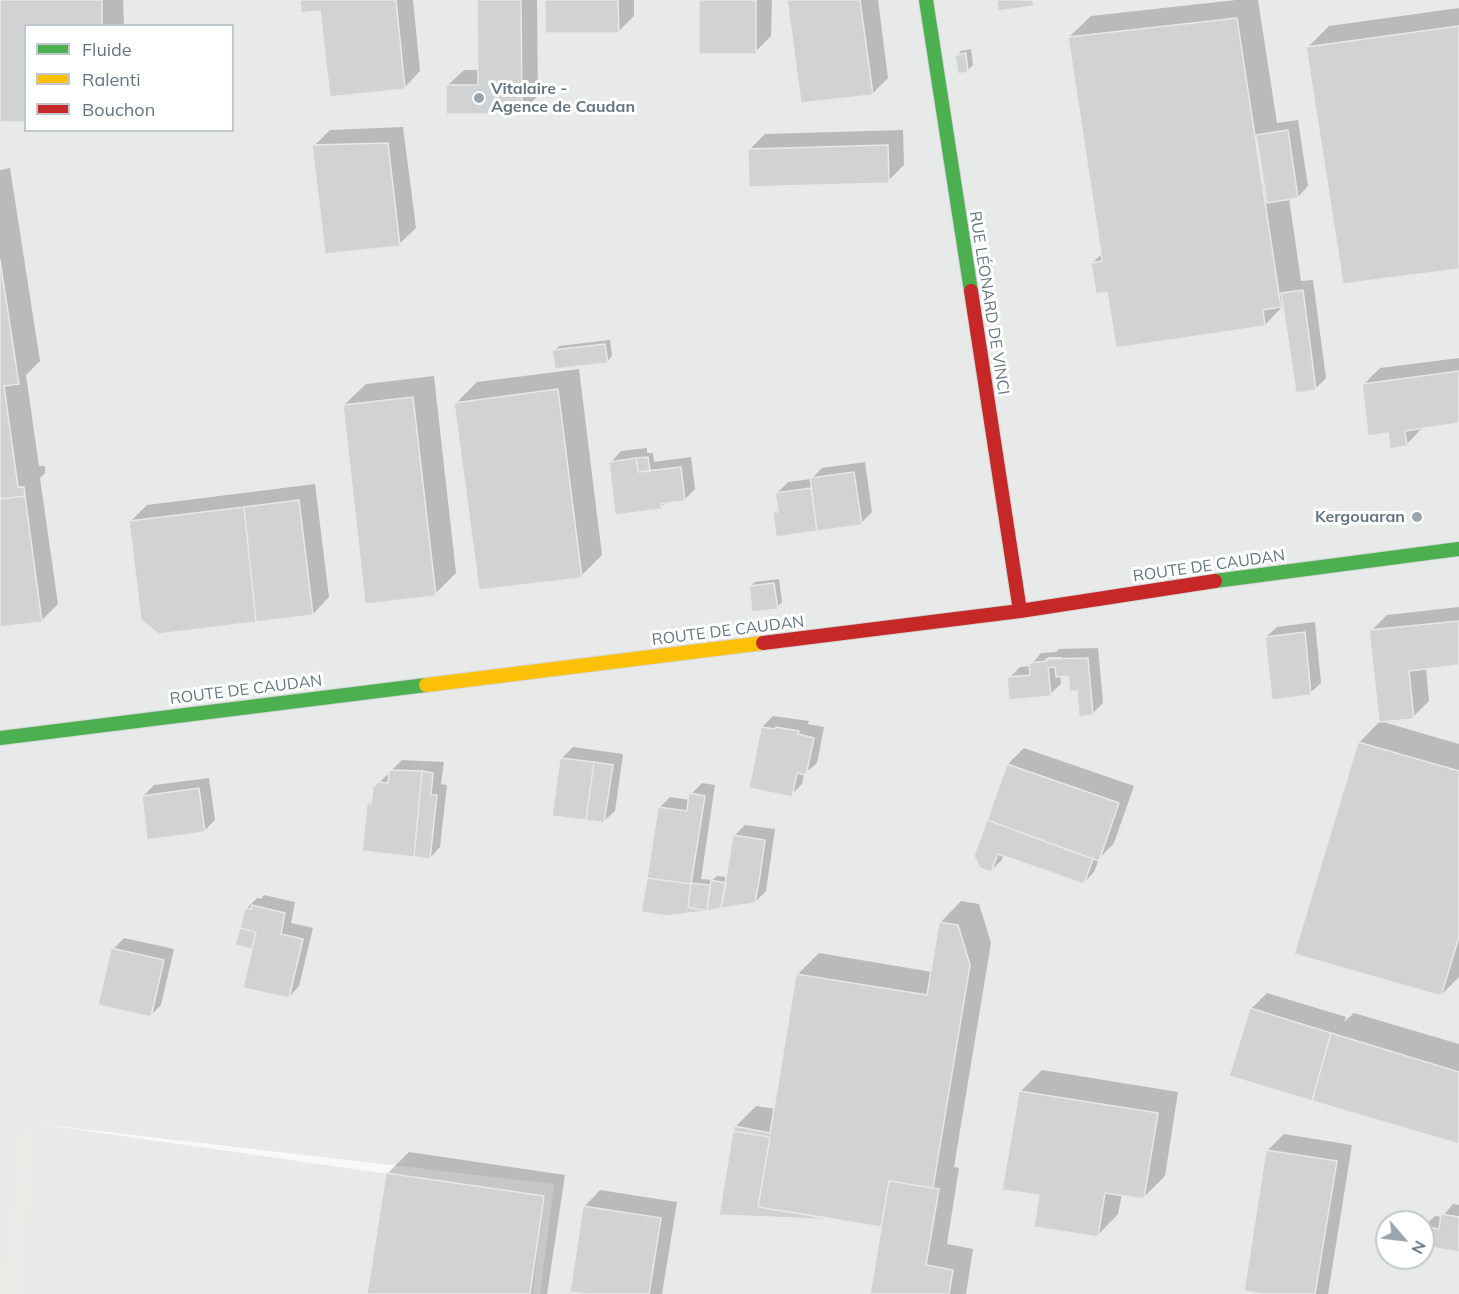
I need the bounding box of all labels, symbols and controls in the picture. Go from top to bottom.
legend [24,24,234,132]
text: Fluide [82,38,132,61]
text: Ralenti [82,68,140,91]
place label: Vitalaire - Agence de Caudan [491,79,635,117]
marker: Vitalaire - Agence de Caudan [472,91,486,105]
text: Bouchon [82,98,155,121]
street label: RUE LÉONARD DE VINCI [965,210,1013,396]
place label: Kergouaran [1315,507,1405,527]
marker: Kergouaran [1410,510,1424,524]
street label: ROUTE DE CAUDAN [1132,546,1286,586]
street label: ROUTE DE CAUDAN [651,612,805,650]
street label: ROUTE DE CAUDAN [169,671,323,709]
north arrow [1375,1210,1435,1270]
text: N [1407,1237,1431,1258]

